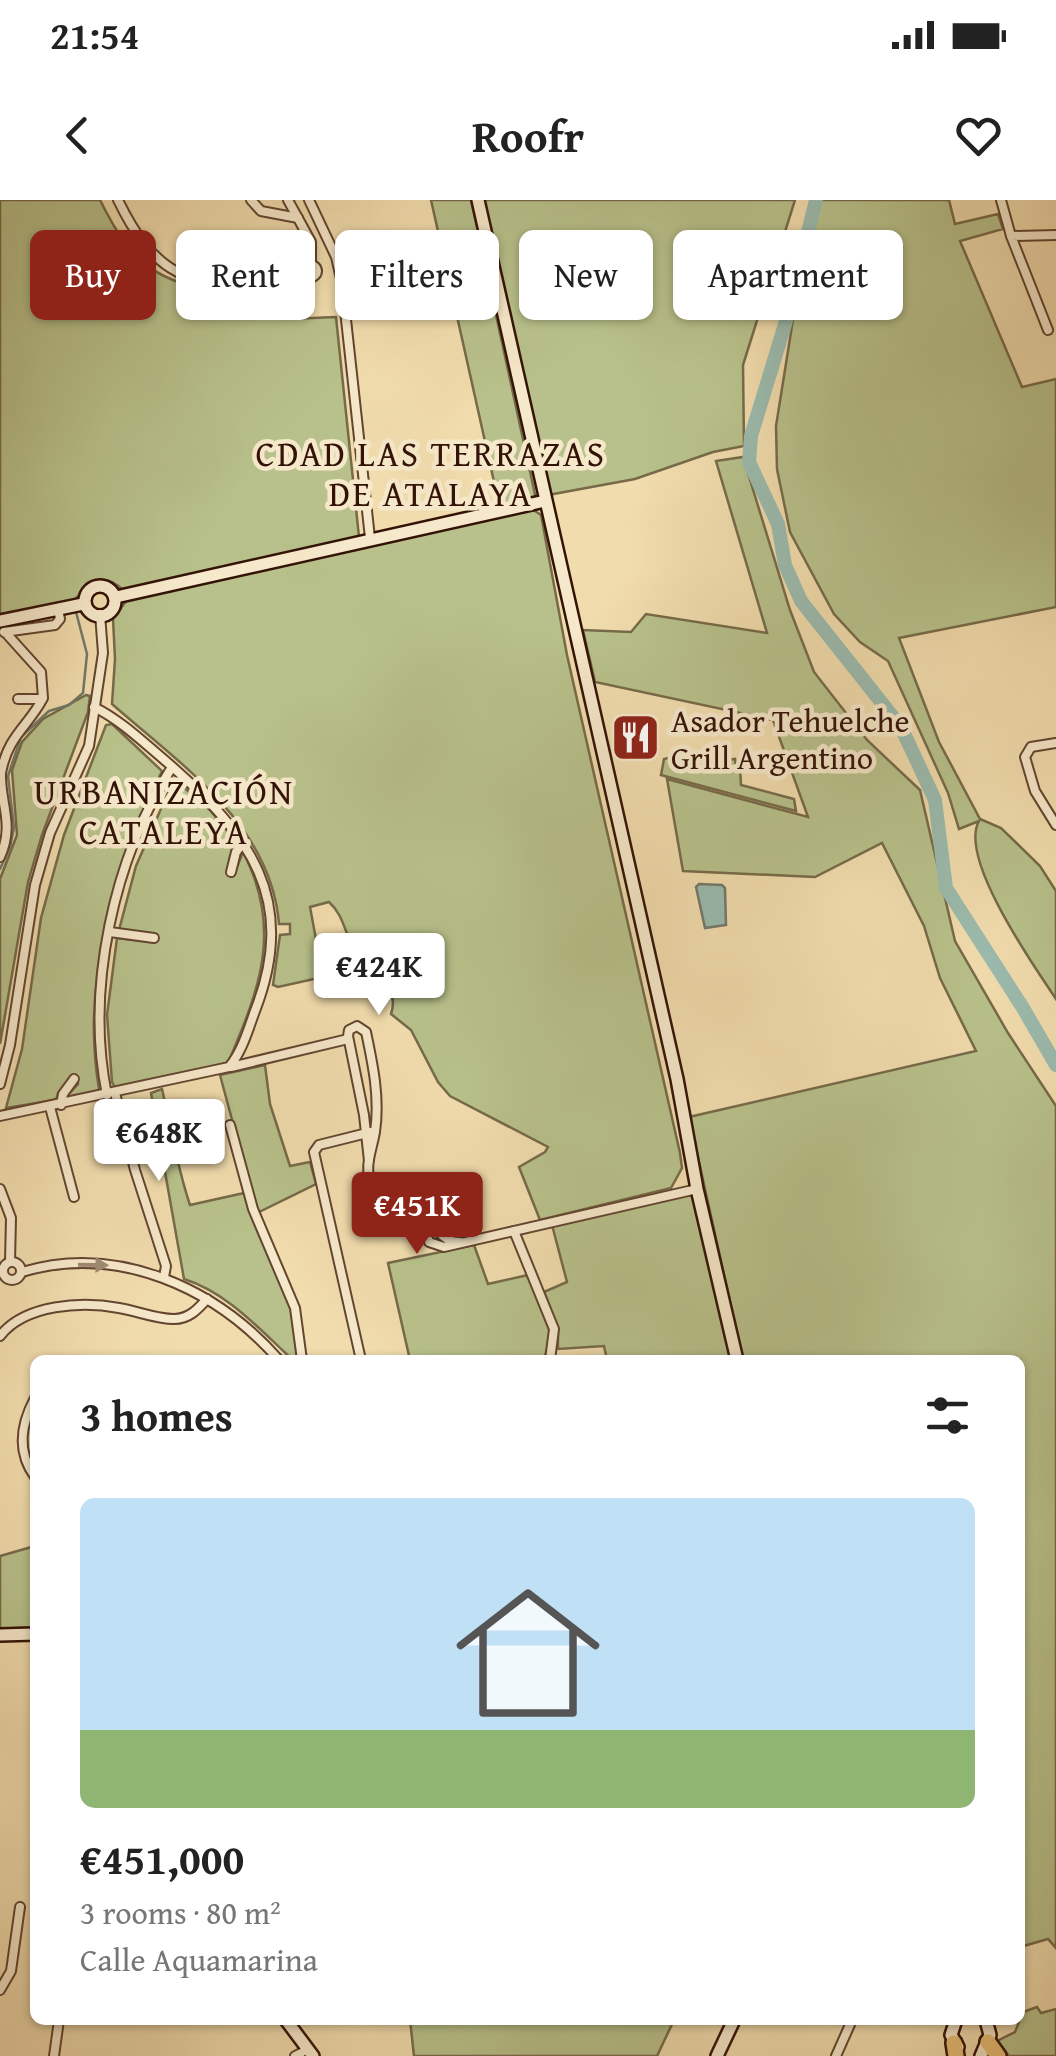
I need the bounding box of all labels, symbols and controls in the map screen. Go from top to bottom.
text: 21:54 [50,7,140,63]
text: Roofr [472,103,584,168]
icon: back [50,108,105,163]
icon: heart [951,108,1006,163]
chip: Buy [30,230,156,320]
chip: Rent [176,230,315,320]
chip: Filters [335,230,499,320]
chip: New [519,230,653,320]
chip: Apartment [673,230,903,320]
district label: CDAD LAS TERRAZAS DE ATALAYA [256,428,606,519]
place label: Asador Tehuelche Grill Argentino [671,697,910,781]
restaurant icon: Asador Tehuelche Grill Argentino [610,712,662,764]
district label: URBANIZACIÓN CATALEYA [33,766,295,857]
pin: €424K [309,933,449,1018]
text: €424K [336,942,422,989]
pin: €648K [89,1099,229,1184]
text: €648K [116,1108,202,1155]
pin: €451K [347,1172,487,1257]
text: €451K [374,1181,460,1228]
one-way arrow [78,1257,110,1273]
text: 3 homes [80,1385,233,1446]
icon: filters [920,1388,975,1443]
icon: home [438,1563,618,1743]
text: €451,000 [80,1828,244,1889]
text: 3 rooms · 80 m² [80,1889,281,1936]
text: Calle Aquamarina [80,1936,318,1983]

